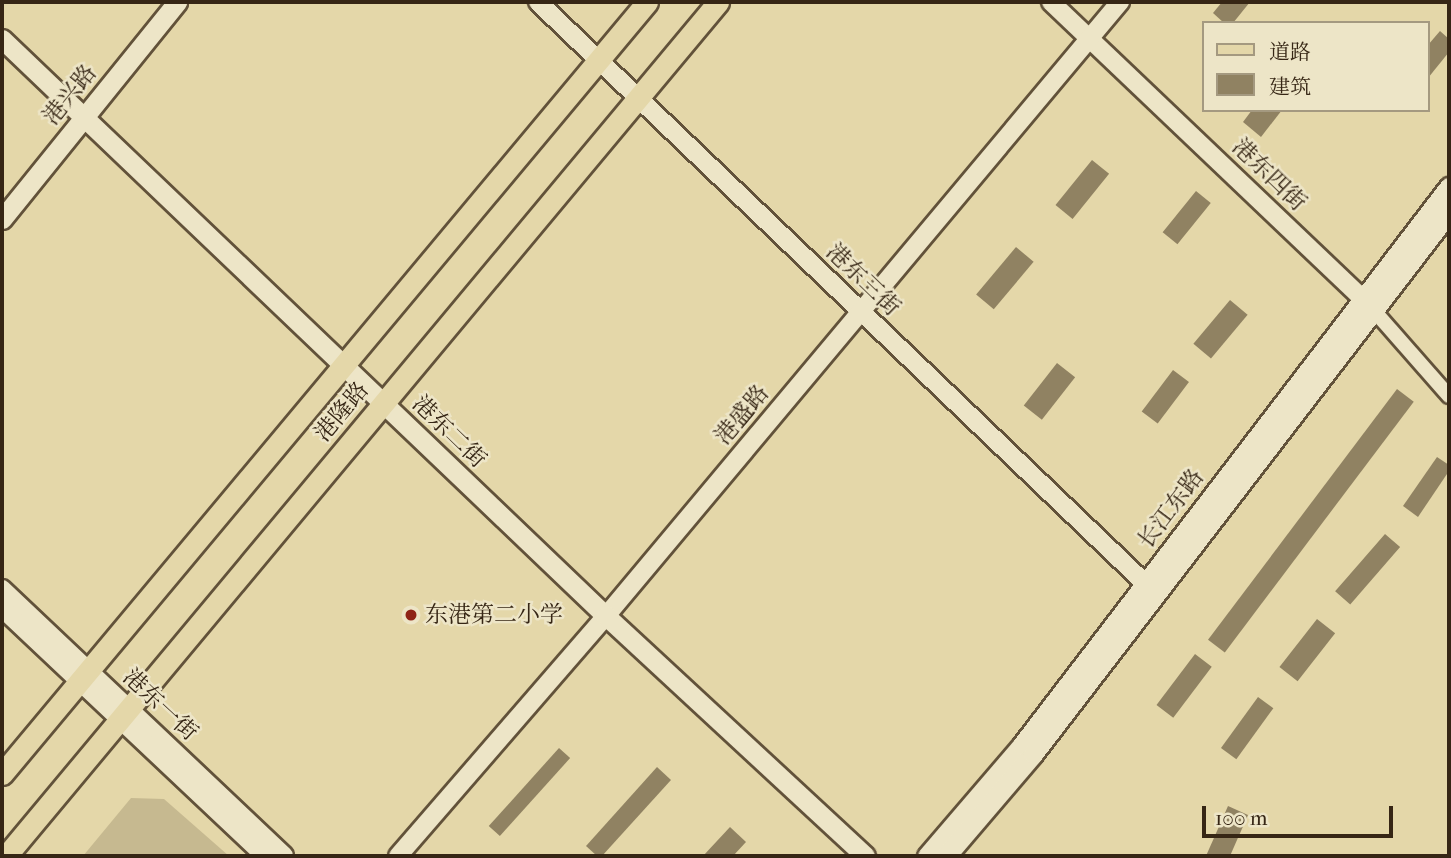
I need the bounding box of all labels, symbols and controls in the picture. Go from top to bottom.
legend [1202,21,1430,112]
text: 道路 [1269,40,1311,64]
street label: 港兴路 [38,60,102,130]
text: 建筑 [1269,75,1311,99]
street label: 港东四街 [1226,133,1312,217]
street label: 港东三街 [820,238,906,322]
street label: 港隆路 [309,377,375,447]
street label: 港盛路 [709,380,775,450]
street label: 港东二街 [406,390,492,474]
street label: 长江东路 [1132,464,1210,554]
place label: 东港第二小学 [425,601,563,629]
marker: 东港第二小学 [403,607,419,623]
street label: 港东一街 [117,664,203,746]
scale bar [1206,792,1397,836]
text: 100 m [1215,806,1268,830]

